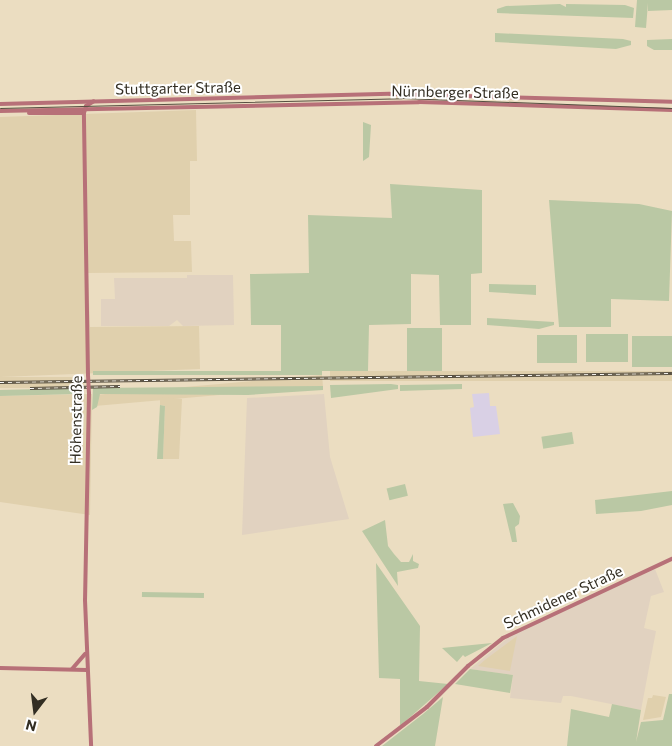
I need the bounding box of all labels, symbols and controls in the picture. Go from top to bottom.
street label: Stuttgarter Straße [115,78,241,98]
street label: Nürnberger Straße [391,82,519,102]
street label: Höhenstraße [66,375,86,465]
street label: Schmidener Straße [501,562,625,632]
north arrow [10,686,60,736]
text: N [24,716,38,736]

